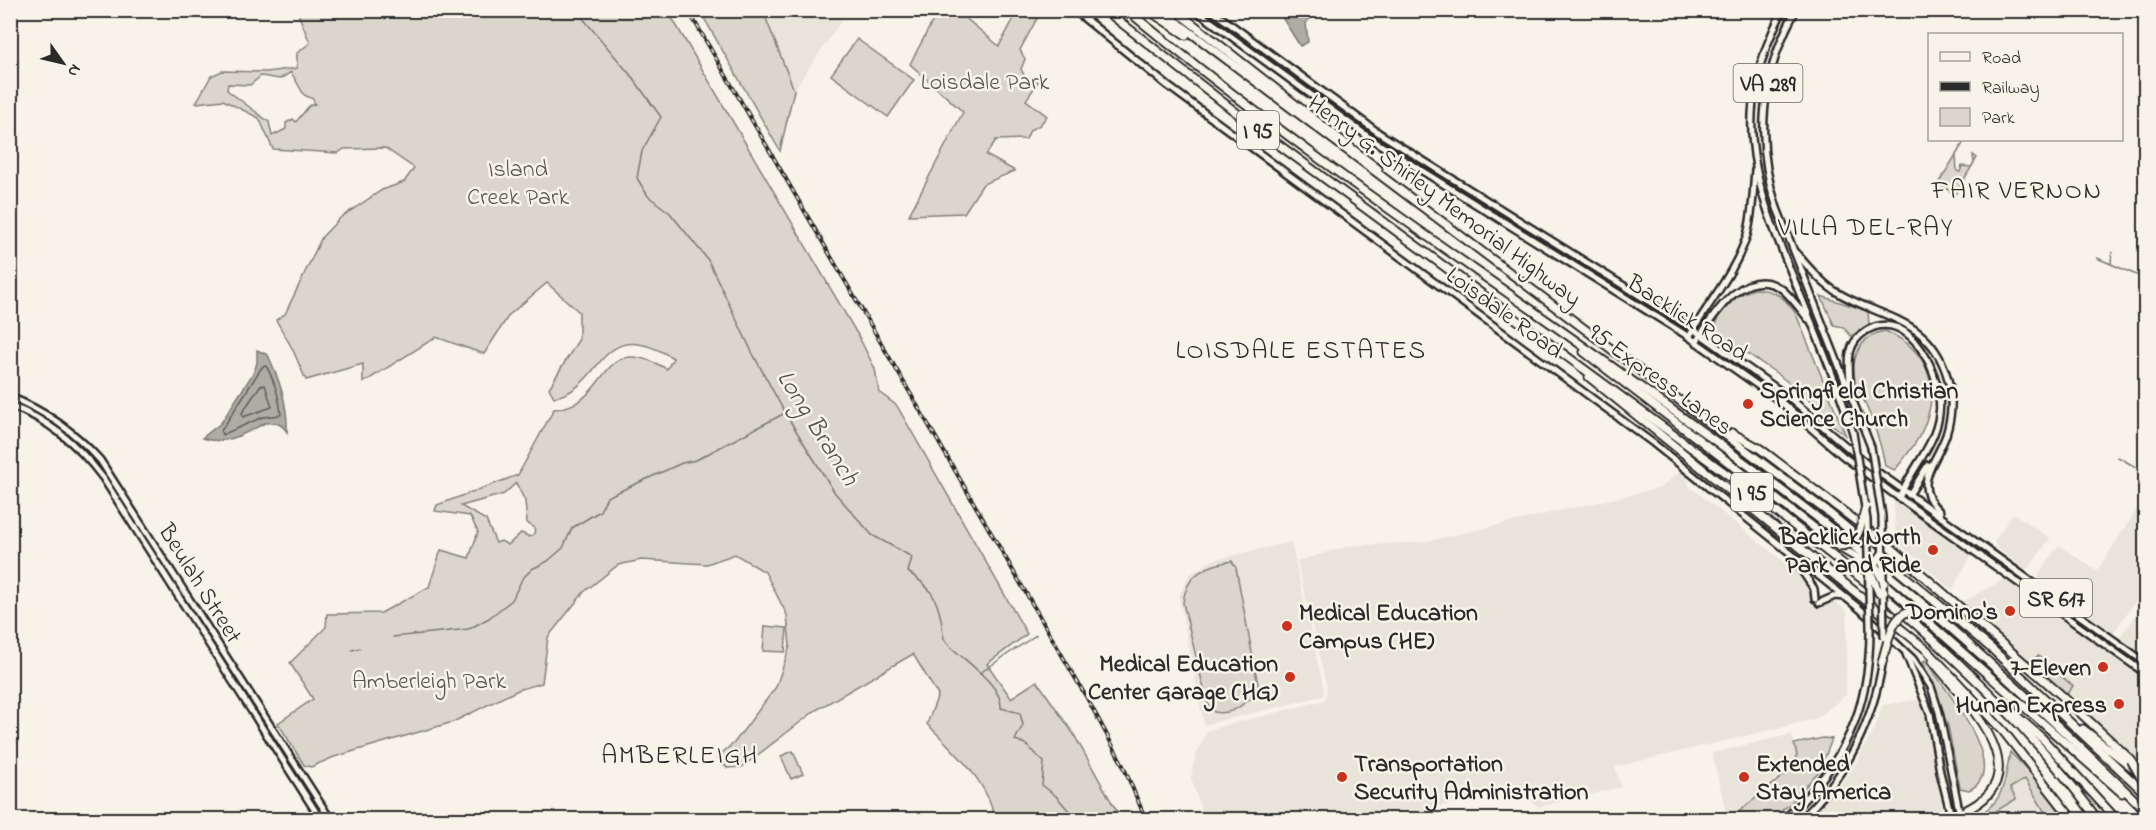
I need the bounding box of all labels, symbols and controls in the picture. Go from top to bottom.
north arrow [33,33,93,93]
legend [1928,33,2123,141]
text: Road [1982,46,2021,72]
text: N [61,59,87,82]
road number: VA 289 [1734,64,1802,102]
park label: Loisdale Park [921,66,1050,101]
text: Railway [1982,76,2039,102]
street label: Henry G. Shirley Memorial Highway [1299,87,1588,317]
text: Park [1982,106,2015,132]
road number: I 95 [1237,111,1279,149]
park label: Island Creek Park [467,153,569,216]
district label: FAIR VERNON [1931,173,2102,211]
district label: VILLA DEL-RAY [1777,210,1954,248]
street label: Loisdale Road [1438,260,1570,369]
street label: Backlick Road [1618,266,1754,372]
street label: 95 Express Lanes [1580,317,1739,445]
district label: LOISDALE ESTATES [1175,333,1427,371]
water label: Long Branch [766,363,867,495]
place label: Springfield Christian Science Church [1760,375,1958,438]
marker: Springfield Christian Science Church [1741,397,1755,411]
road number: I 95 [1731,473,1773,511]
street label: Beulah Street [148,517,250,651]
place label: Backlick North Park and Ride [1779,521,1922,584]
marker: Backlick North Park and Ride [1926,543,1940,557]
road number: SR 617 [2020,579,2092,617]
place label: Domino's [1905,596,1998,631]
place label: Medical Education Campus (HE) [1299,597,1478,660]
marker: Domino's [2003,604,2017,618]
marker: Medical Education Campus (HE) [1280,619,1294,633]
place label: Medical Education Center Garage (HG) [1088,648,1278,712]
place label: 7-Eleven [2010,652,2091,687]
marker: 7-Eleven [2096,660,2110,674]
park label: Amberleigh Park [352,665,506,700]
marker: Medical Education Center Garage (HG) [1283,670,1297,684]
place label: Hunan Express [1956,689,2107,724]
marker: Hunan Express [2112,697,2126,711]
district label: AMBERLEIGH [601,738,759,776]
place label: Transportation Security Administration [1354,748,1589,812]
place label: Extended Stay America [1756,748,1891,812]
marker: Transportation Security Administration [1335,770,1349,784]
marker: Extended Stay America [1737,770,1751,784]

